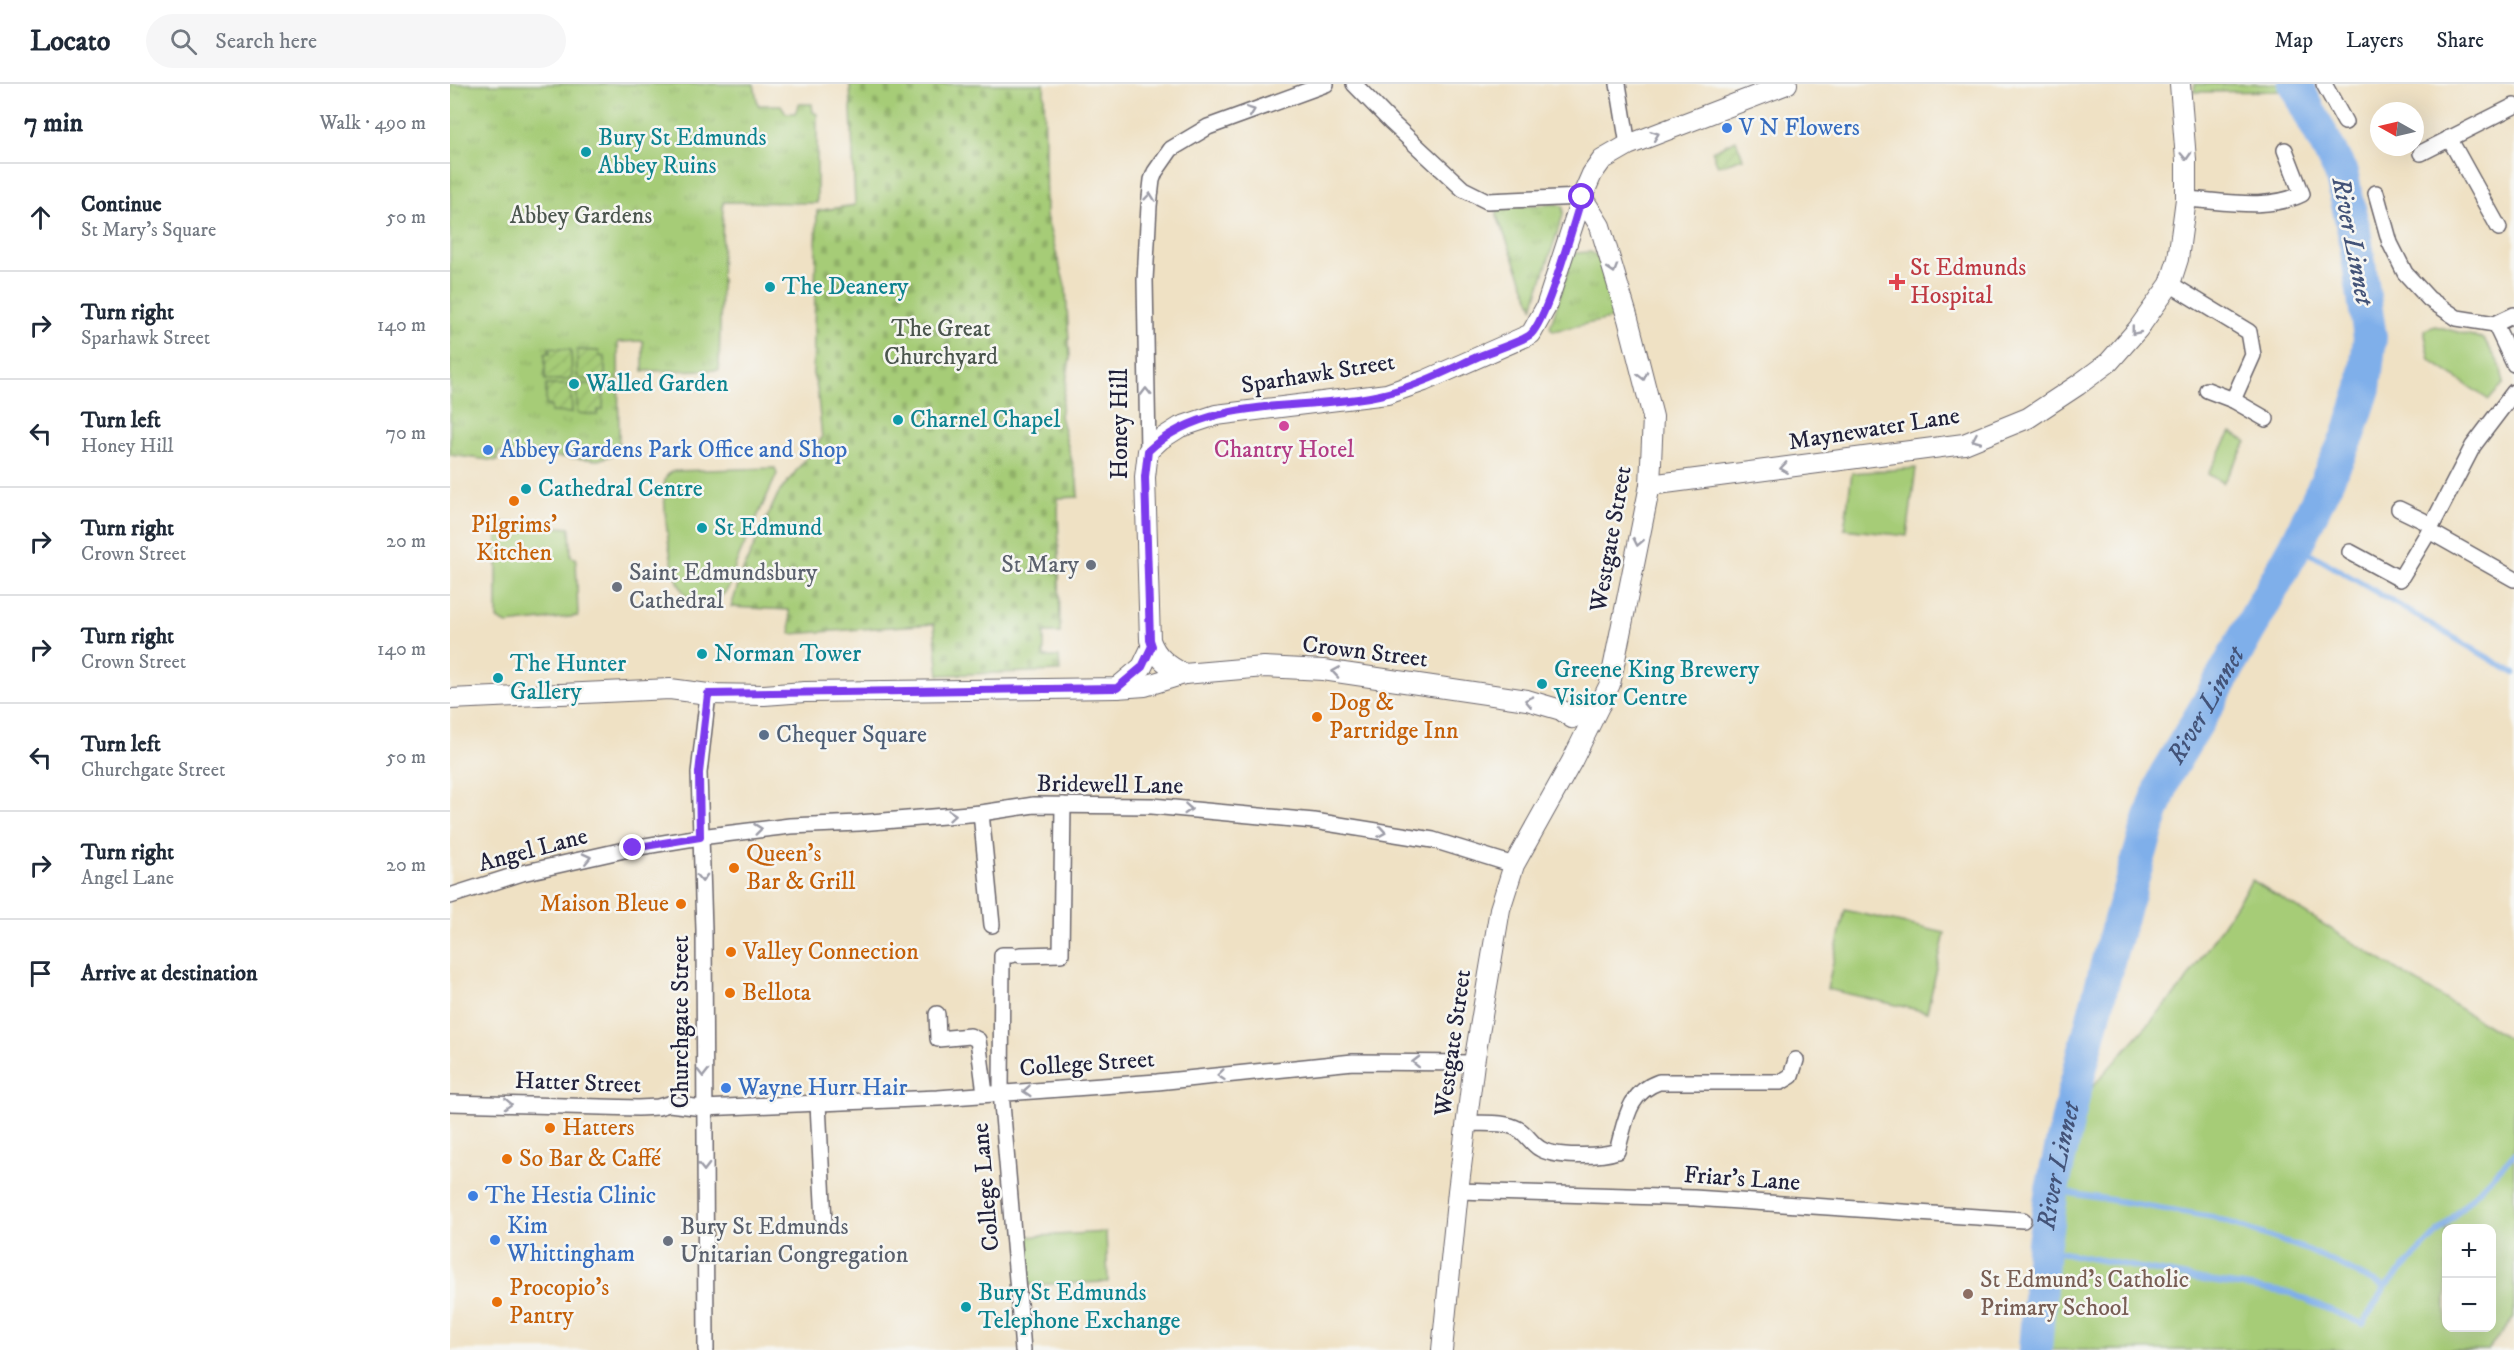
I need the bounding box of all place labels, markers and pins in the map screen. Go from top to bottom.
place label: V N Flowers [1738,113,1860,143]
marker: V N Flowers [1720,121,1734,135]
place label: Bury St Edmunds Abbey Ruins [598,123,767,181]
marker: Bury St Edmunds Abbey Ruins [579,145,593,159]
place label: St Edmunds Hospital [1910,253,2026,311]
place label: The Deanery [782,272,909,302]
marker: St Edmunds Hospital [1888,273,1906,291]
marker: The Deanery [763,280,777,294]
place label: Walled Garden [585,369,729,399]
marker: Walled Garden [567,377,581,391]
place label: Charnel Chapel [910,405,1061,435]
marker: Charnel Chapel [891,413,905,427]
marker: Chantry Hotel [1277,419,1291,433]
place label: Abbey Gardens Park Office and Shop [500,435,847,465]
place label: Chantry Hotel [1214,435,1355,465]
marker: Abbey Gardens Park Office and Shop [481,443,495,457]
place label: Cathedral Centre [538,474,703,504]
marker: Cathedral Centre [519,482,533,496]
marker: Pilgrims' Kitchen [507,494,521,508]
place label: Pilgrims' Kitchen [471,510,557,568]
place label: St Edmund [714,513,822,543]
marker: St Edmund [695,521,709,535]
place label: St Mary [1001,550,1080,580]
place label: Saint Edmundsbury Cathedral [629,558,818,616]
marker: St Mary [1084,558,1098,572]
marker: Saint Edmundsbury Cathedral [610,580,624,594]
place label: Norman Tower [714,639,861,669]
marker: Norman Tower [695,647,709,661]
place label: The Hunter Gallery [510,649,626,707]
place label: Greene King Brewery Visitor Centre [1553,655,1760,713]
marker: The Hunter Gallery [491,671,505,685]
marker: Greene King Brewery Visitor Centre [1535,677,1549,691]
place label: Dog & Partridge Inn [1329,688,1459,746]
marker: Dog & Partridge Inn [1310,710,1324,724]
place label: Chequer Square [776,720,927,750]
marker: Chequer Square [757,728,771,742]
place label: Queen's Bar & Grill [746,839,856,897]
marker: Queen's Bar & Grill [727,861,741,875]
place label: Maison Bleue [540,889,669,919]
marker: Maison Bleue [674,897,688,911]
place label: Valley Connection [742,937,919,967]
marker: Valley Connection [724,945,738,959]
place label: Bellota [742,978,812,1008]
marker: Bellota [723,986,737,1000]
place label: Wayne Hurr Hair [737,1073,907,1103]
marker: Wayne Hurr Hair [719,1081,733,1095]
place label: Hatters [562,1113,635,1143]
marker: Hatters [543,1121,557,1135]
place label: So Bar & Caffé [519,1144,661,1174]
marker: So Bar & Caffé [500,1152,514,1166]
place label: The Hestia Clinic [485,1181,656,1211]
marker: The Hestia Clinic [466,1189,480,1203]
place label: Kim Whittingham [506,1211,635,1269]
place label: Bury St Edmunds Unitarian Congregation [680,1212,909,1270]
marker: Kim Whittingham [488,1233,502,1247]
marker: Bury St Edmunds Unitarian Congregation [661,1234,675,1248]
place label: St Edmund's Catholic Primary School [1980,1265,2189,1323]
place label: Procopio's Pantry [509,1273,609,1331]
place label: Bury St Edmunds Telephone Exchange [978,1278,1180,1336]
marker: St Edmund's Catholic Primary School [1961,1287,1975,1301]
marker: Procopio's Pantry [490,1295,504,1309]
marker: Bury St Edmunds Telephone Exchange [959,1300,973,1314]

